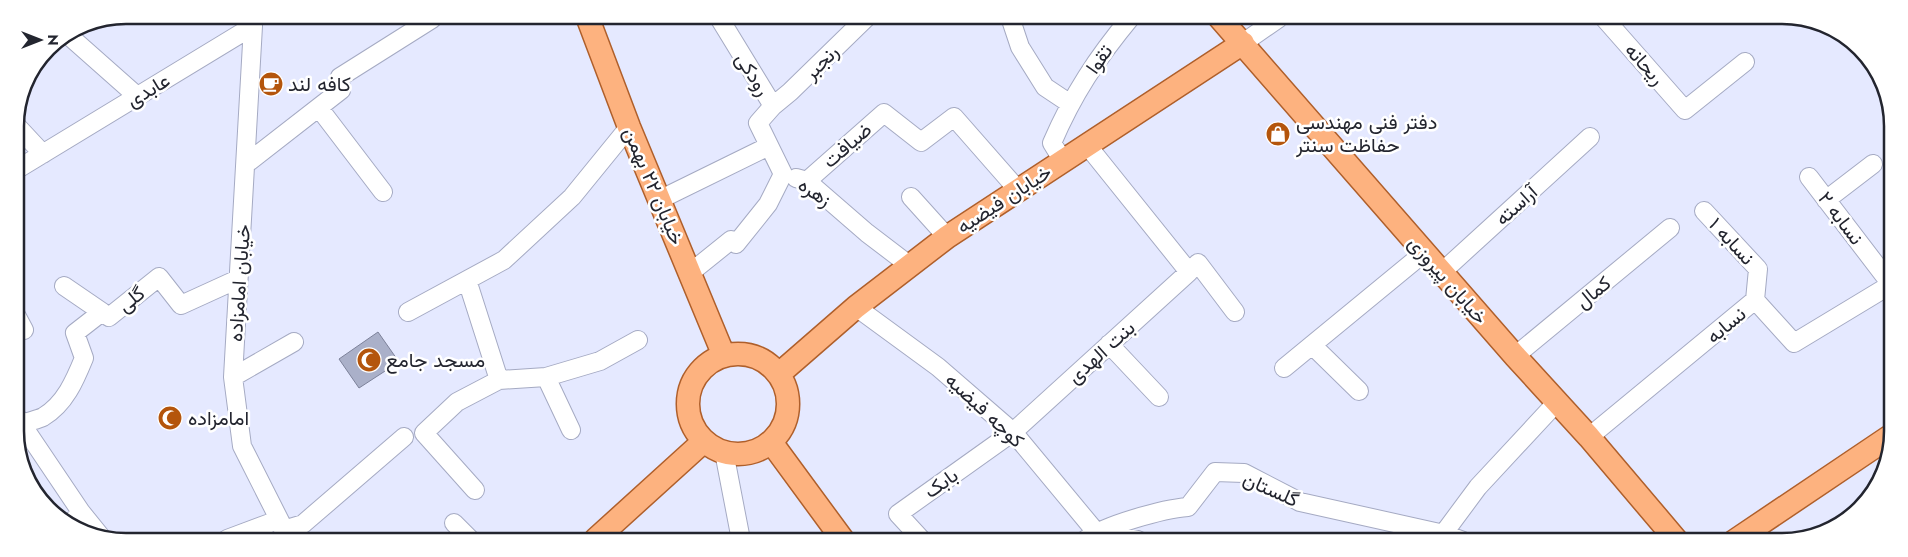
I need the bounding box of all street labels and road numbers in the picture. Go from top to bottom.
street label: ریحانه [1618,37,1671,92]
street label: رنجبر [796,38,846,87]
street label: تقوا [1079,39,1120,80]
street label: رودکی [728,47,777,102]
street label: عابدی [121,66,176,115]
street label: ضیافت [816,116,878,175]
street label: خیابان ۲۲ بهمن [616,123,691,250]
street label: خیابان فیضیه [951,158,1057,241]
street label: زهره [792,171,837,214]
street label: آراسته [1489,177,1545,232]
street label: نسابه ۲ [1811,185,1870,251]
street label: نسابه ۱ [1702,211,1761,272]
street label: خیابان امامزاده [221,223,258,343]
street label: خیابان پیروزی [1401,230,1494,331]
street label: کمال [1569,269,1617,316]
street label: گلی [111,279,151,320]
street label: نسابه [1700,300,1753,351]
street label: بنت الهدی [1061,314,1142,391]
street label: کوچه فیضیه [939,366,1031,455]
street label: بابک [918,461,964,506]
street label: گلستان [1238,464,1304,515]

